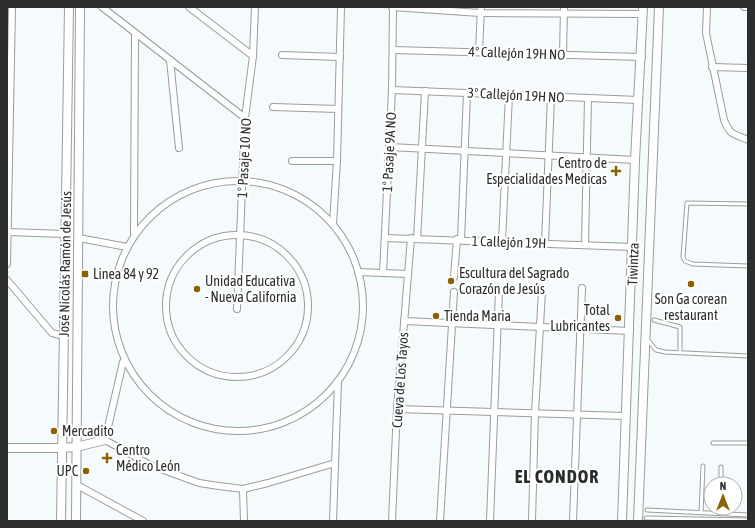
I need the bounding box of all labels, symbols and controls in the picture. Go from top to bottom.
street label: 4° Callejón 19H NO [468,43,566,63]
street label: 3° Callejón 19H NO [467,84,565,106]
street label: 1º Pasaje 9A NO [379,112,399,192]
street label: 1° Pasaje 10 NO [234,118,254,198]
place label: Centro de Especialidades Medicas [486,155,607,187]
marker: Centro de Especialidades Medicas [610,165,622,177]
street label: José Nicolás Ramón de Jesús [56,191,74,337]
street label: 1 Callejón 19H [471,233,547,251]
street label: Tiwintza [624,242,642,286]
place label: Escultura del Sagrado Corazón de Jesús [459,265,569,297]
place label: Linea 84 y 92 [93,266,159,282]
marker: Linea 84 y 92 [80,269,90,279]
place label: Unidad Educativa - Nueva California [205,273,297,305]
marker: Escultura del Sagrado Corazón de Jesús [446,276,456,286]
marker: Son Ga corean restaurant [686,279,696,289]
marker: Unidad Educativa - Nueva California [192,284,202,294]
place label: Son Ga corean restaurant [655,291,727,323]
place label: Total Lubricantes [550,302,610,334]
place label: Tienda Maria [444,308,511,324]
marker: Tienda Maria [431,311,441,321]
marker: Total Lubricantes [613,313,623,323]
street label: Cueva de Los Tayos [389,332,411,428]
place label: Mercadito [62,423,114,439]
marker: Mercadito [49,426,59,436]
place label: Centro Médico León [116,442,180,474]
marker: Centro Médico León [101,452,113,464]
place label: UPC [57,463,79,479]
marker: UPC [81,466,91,476]
district label: EL CONDOR [515,466,599,487]
north arrow [703,476,743,516]
text: N [720,480,726,492]

